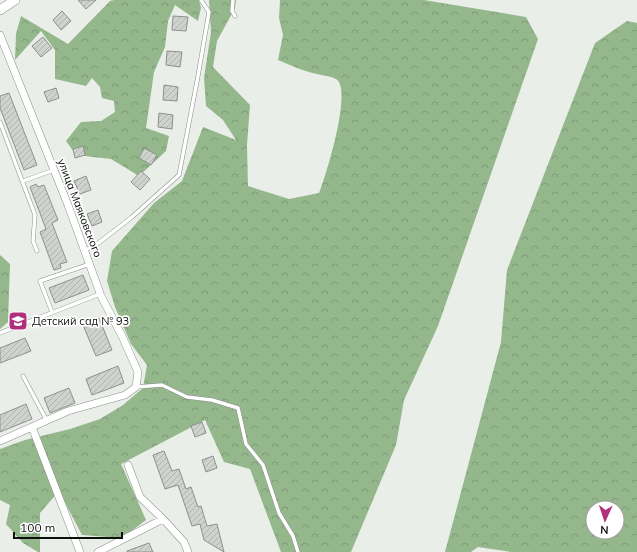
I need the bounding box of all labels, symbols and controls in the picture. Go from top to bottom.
street label: улица Маяковского [55,157,105,259]
school or university icon: Детский сад № 93 [7,310,29,332]
place label: Детский сад № 93 [32,314,129,328]
north arrow [585,500,625,540]
scale bar [14,514,122,540]
text: 100 m [20,520,55,535]
text: N [600,523,609,537]

